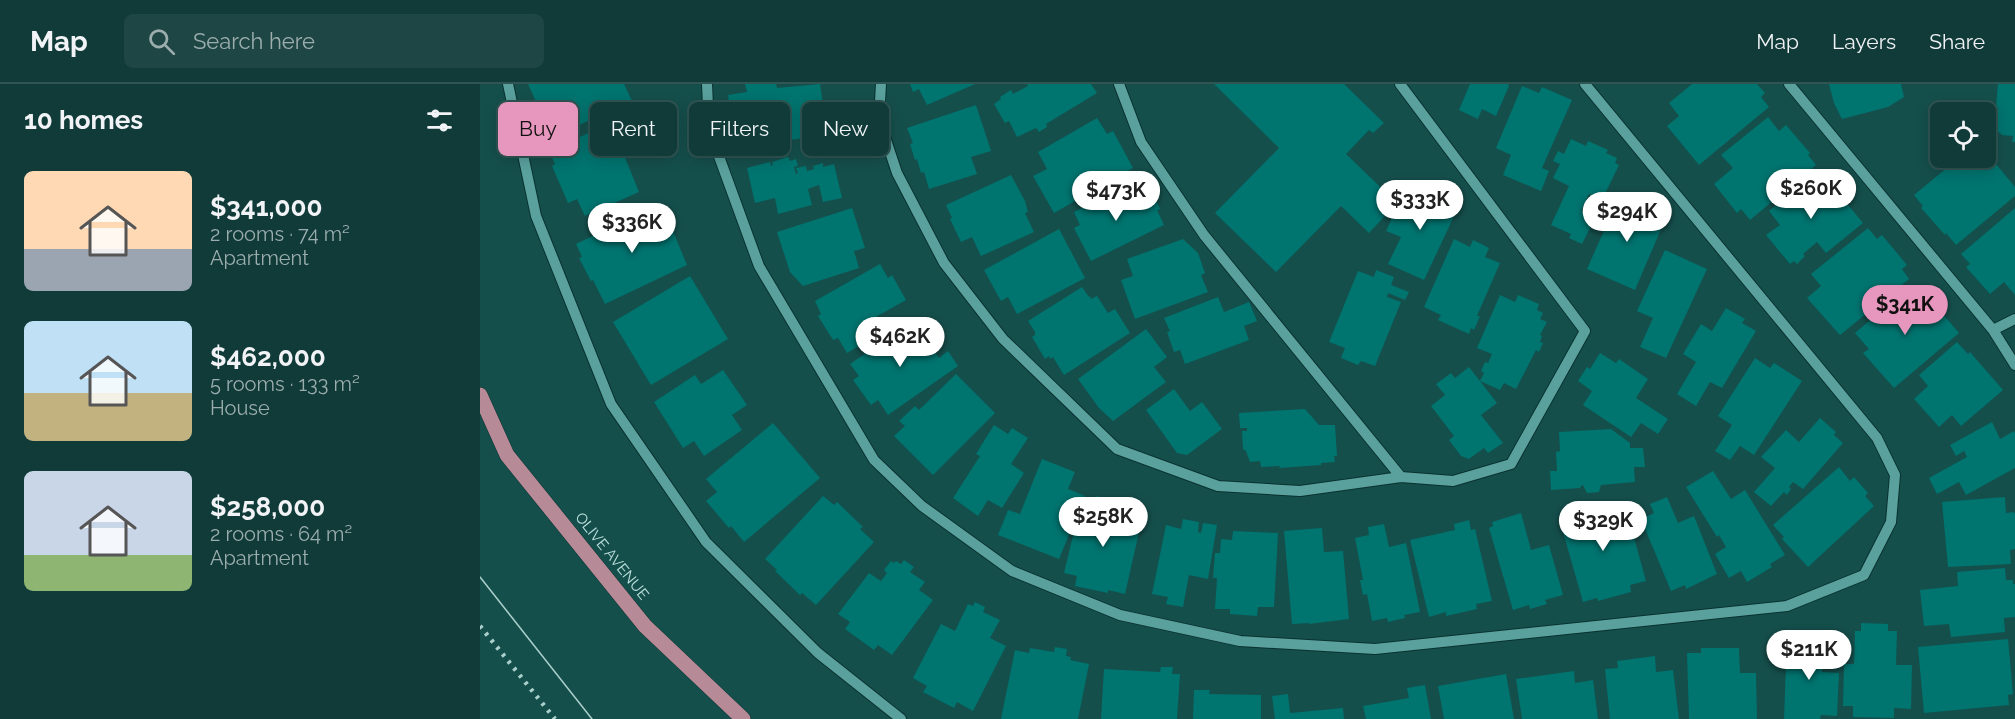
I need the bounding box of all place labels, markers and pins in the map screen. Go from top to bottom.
pin: $260K [1769,169,1853,220]
pin: $473K [1074,171,1158,222]
pin: $333K [1378,180,1462,231]
pin: $294K [1585,192,1669,243]
pin: $336K [590,203,674,254]
pin: $341K [1863,285,1947,336]
pin: $462K [858,317,942,368]
pin: $258K [1061,497,1145,548]
pin: $329K [1561,501,1645,552]
pin: $211K [1767,630,1851,681]

